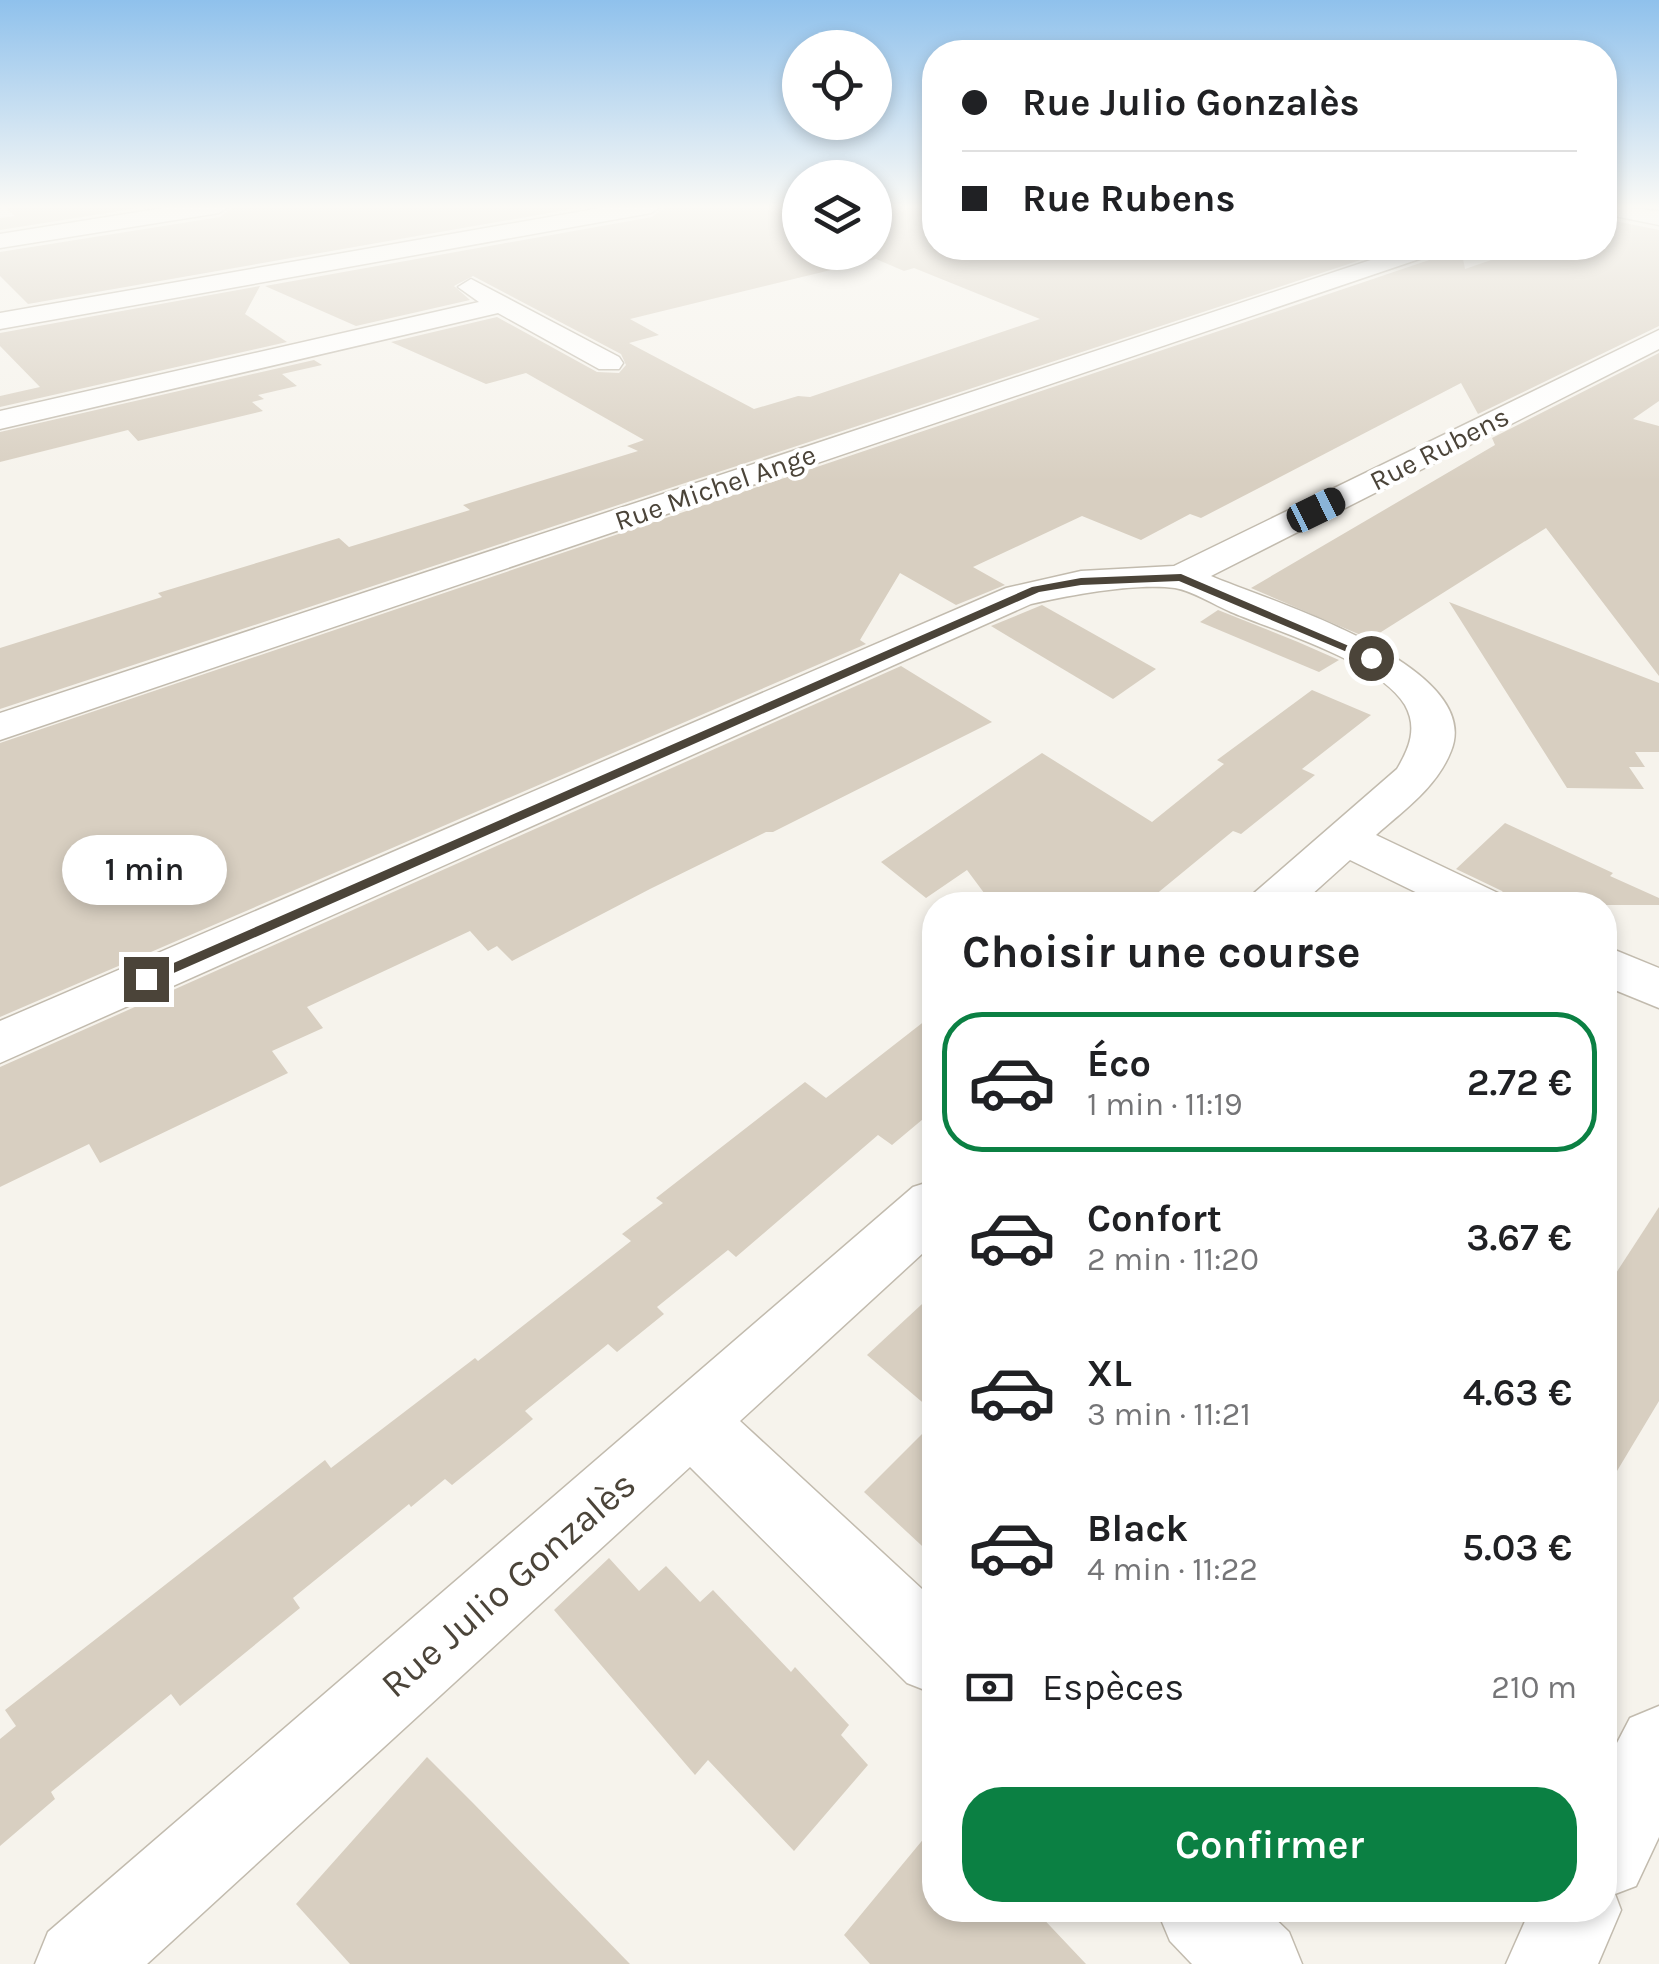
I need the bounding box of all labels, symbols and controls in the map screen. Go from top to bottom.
map controls [782,30,892,270]
button: locate [782,30,892,140]
text: Rue Julio Gonzalès [1022,80,1360,125]
button: layers [782,160,892,270]
text: Rue Rubens [1022,176,1236,221]
street label: Rue Rubens [1364,399,1514,498]
street label: Rue Michel Ange [610,438,820,537]
car [1282,483,1350,537]
route start [1349,636,1394,681]
callout: 1 min [64,834,228,904]
text: 1 min [105,851,184,888]
text: Choisir une course [962,926,1361,978]
route end [124,957,169,1002]
icon: car [967,1037,1057,1127]
text: Éco [1087,1041,1151,1086]
text: 2.72 € [1467,1060,1572,1105]
text: 1 min · 11:19 [1087,1086,1243,1123]
icon: car [967,1192,1057,1282]
text: Confort [1087,1196,1222,1241]
text: 3.67 € [1466,1215,1572,1260]
text: 2 min · 11:20 [1087,1241,1259,1278]
icon: car [967,1347,1057,1437]
text: XL [1087,1351,1132,1396]
text: 4.63 € [1463,1370,1572,1415]
text: 3 min · 11:21 [1087,1396,1251,1433]
street label: Rue Julio Gonzalès [372,1462,645,1707]
icon: car [967,1502,1057,1592]
text: Black [1087,1506,1188,1551]
text: 5.03 € [1462,1525,1572,1570]
text: 4 min · 11:22 [1087,1551,1258,1588]
icon: cash [962,1660,1017,1715]
text: Espèces [1042,1665,1184,1710]
text: 210 m [1491,1669,1577,1706]
button: Confirmer [962,1787,1577,1902]

